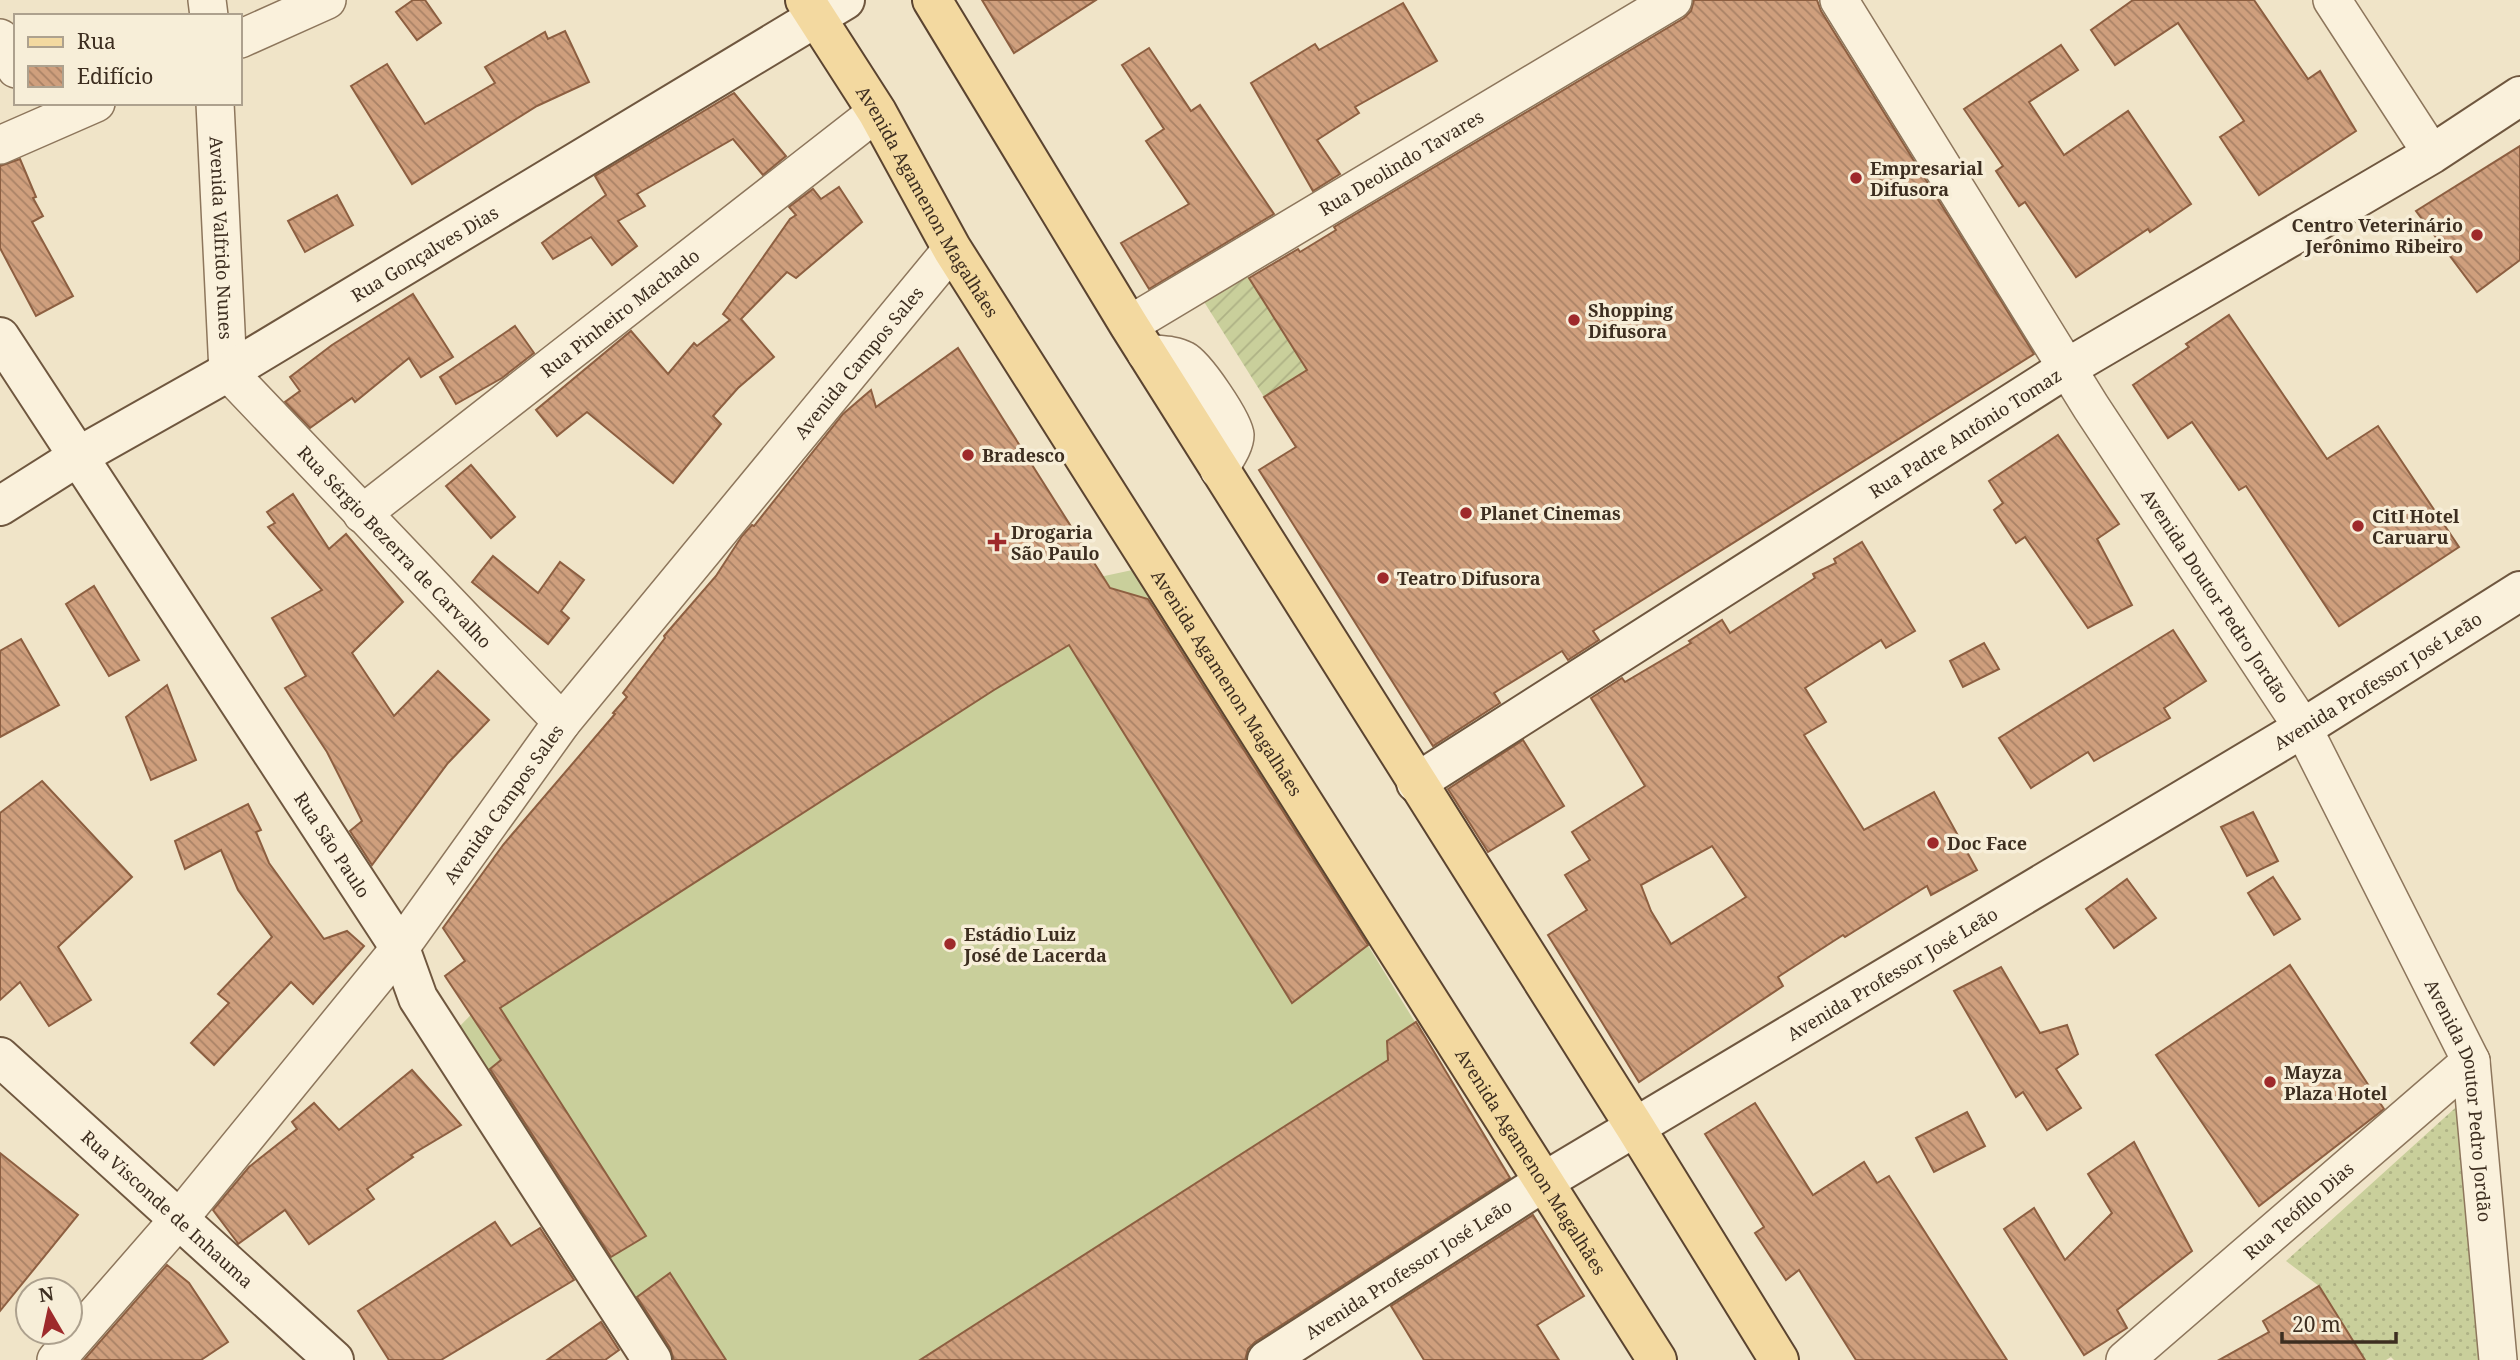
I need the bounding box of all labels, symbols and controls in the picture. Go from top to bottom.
legend [14,14,242,105]
text: Rua [77,27,116,55]
text: Edifício [77,62,153,90]
street label: Avenida Agamenon Magalhães [851,81,1004,322]
street label: Rua Deolindo Tavares [1314,104,1488,221]
street label: Avenida Valfrido Nunes [205,136,238,340]
place label: Empresarial Difusora [1870,156,1984,201]
marker: Empresarial Difusora [1848,170,1864,186]
street label: Rua Gonçalves Dias [347,200,502,307]
place label: Centro Veterinário Jerônimo Ribeiro [2291,213,2463,258]
marker: Centro Veterinário Jerônimo Ribeiro [2469,227,2485,243]
street label: Rua Pinheiro Machado [535,243,704,382]
street label: Avenida Campos Sales [789,281,928,444]
place label: Shopping Difusora [1588,298,1674,343]
marker: Shopping Difusora [1566,312,1582,328]
street label: Rua Padre Antônio Tomaz [1864,363,2066,503]
street label: Rua Sérgio Bezerra de Carvalho [293,440,497,653]
place label: Bradesco [982,443,1065,467]
marker: Bradesco [960,447,976,463]
street label: Avenida Doutor Pedro Jordão [2136,484,2295,708]
place label: Planet Cinemas [1480,501,1621,525]
place label: CitI Hotel Caruaru [2372,504,2460,549]
marker: Planet Cinemas [1458,505,1474,521]
marker: CitI Hotel Caruaru [2350,518,2366,534]
place label: Drogaria São Paulo [1011,520,1100,565]
marker: Drogaria São Paulo [989,534,1005,550]
street label: Avenida Agamenon Magalhães [1146,565,1308,801]
place label: Teatro Difusora [1397,566,1541,590]
marker: Teatro Difusora [1375,570,1391,586]
street label: Avenida Professor José Leão [2269,606,2486,755]
street label: Avenida Campos Sales [438,719,569,888]
street label: Rua São Paulo [289,787,376,902]
place label: Doc Face [1947,831,2027,855]
marker: Doc Face [1925,835,1941,851]
street label: Avenida Professor José Leão [1782,901,2002,1046]
place label: Estádio Luiz José de Lacerda [963,922,1107,967]
marker: Estádio Luiz José de Lacerda [942,936,958,952]
street label: Avenida Doutor Pedro Jordão [2420,975,2497,1223]
street label: Avenida Agamenon Magalhães [1450,1044,1612,1279]
place label: Mayza Plaza Hotel [2284,1060,2388,1105]
marker: Mayza Plaza Hotel [2262,1074,2278,1090]
street label: Rua Visconde de Inhauma [76,1125,258,1293]
street label: Rua Teófilo Dias [2238,1156,2358,1264]
street label: Avenida Professor José Leão [1300,1194,1516,1345]
north arrow [14,1276,84,1346]
text: N [37,1280,56,1308]
scale bar [2282,1300,2396,1344]
text: 20 m [2292,1310,2341,1338]

